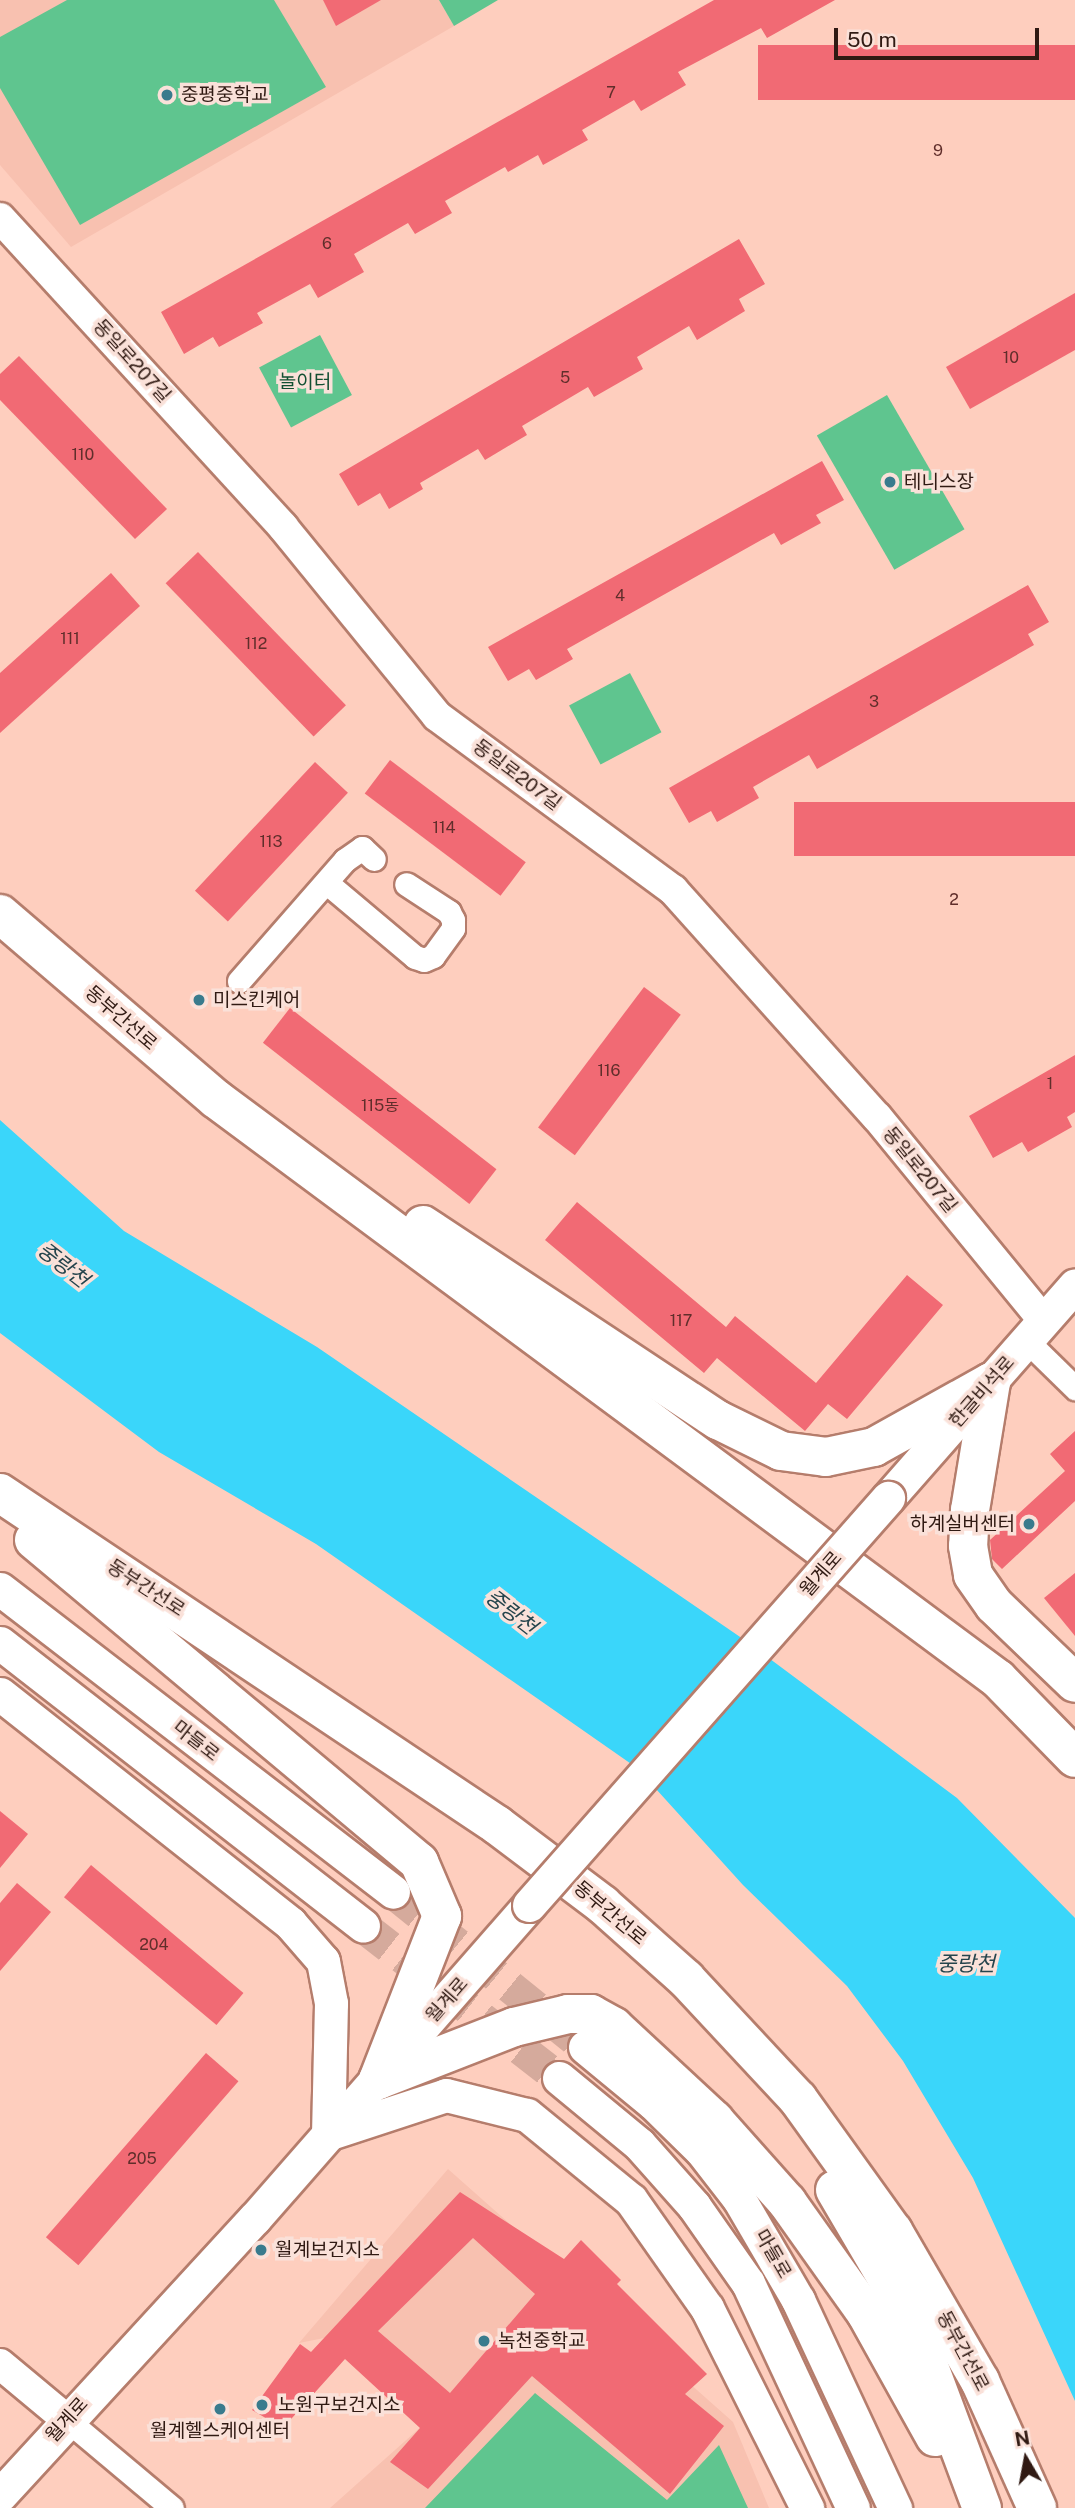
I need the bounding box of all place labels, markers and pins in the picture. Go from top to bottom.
place label: 중평중학교 [181,84,268,106]
marker: 중평중학교 [159,87,175,103]
place label: 테니스장 [904,471,974,493]
marker: 테니스장 [882,474,898,490]
place label: 미스킨케어 [213,989,300,1011]
marker: 미스킨케어 [191,992,207,1008]
place label: 하계실버센터 [910,1513,1015,1535]
marker: 하계실버센터 [1021,1516,1037,1532]
place label: 월계보건지소 [275,2239,380,2261]
marker: 월계보건지소 [253,2242,269,2258]
place label: 녹천중학교 [498,2330,585,2352]
marker: 녹천중학교 [476,2333,492,2349]
place label: 노원구보건지소 [278,2394,400,2416]
marker: 노원구보건지소 [252,2395,272,2415]
marker: 월계헬스케어센터 [212,2401,228,2417]
place label: 월계헬스케어센터 [150,2420,290,2442]

